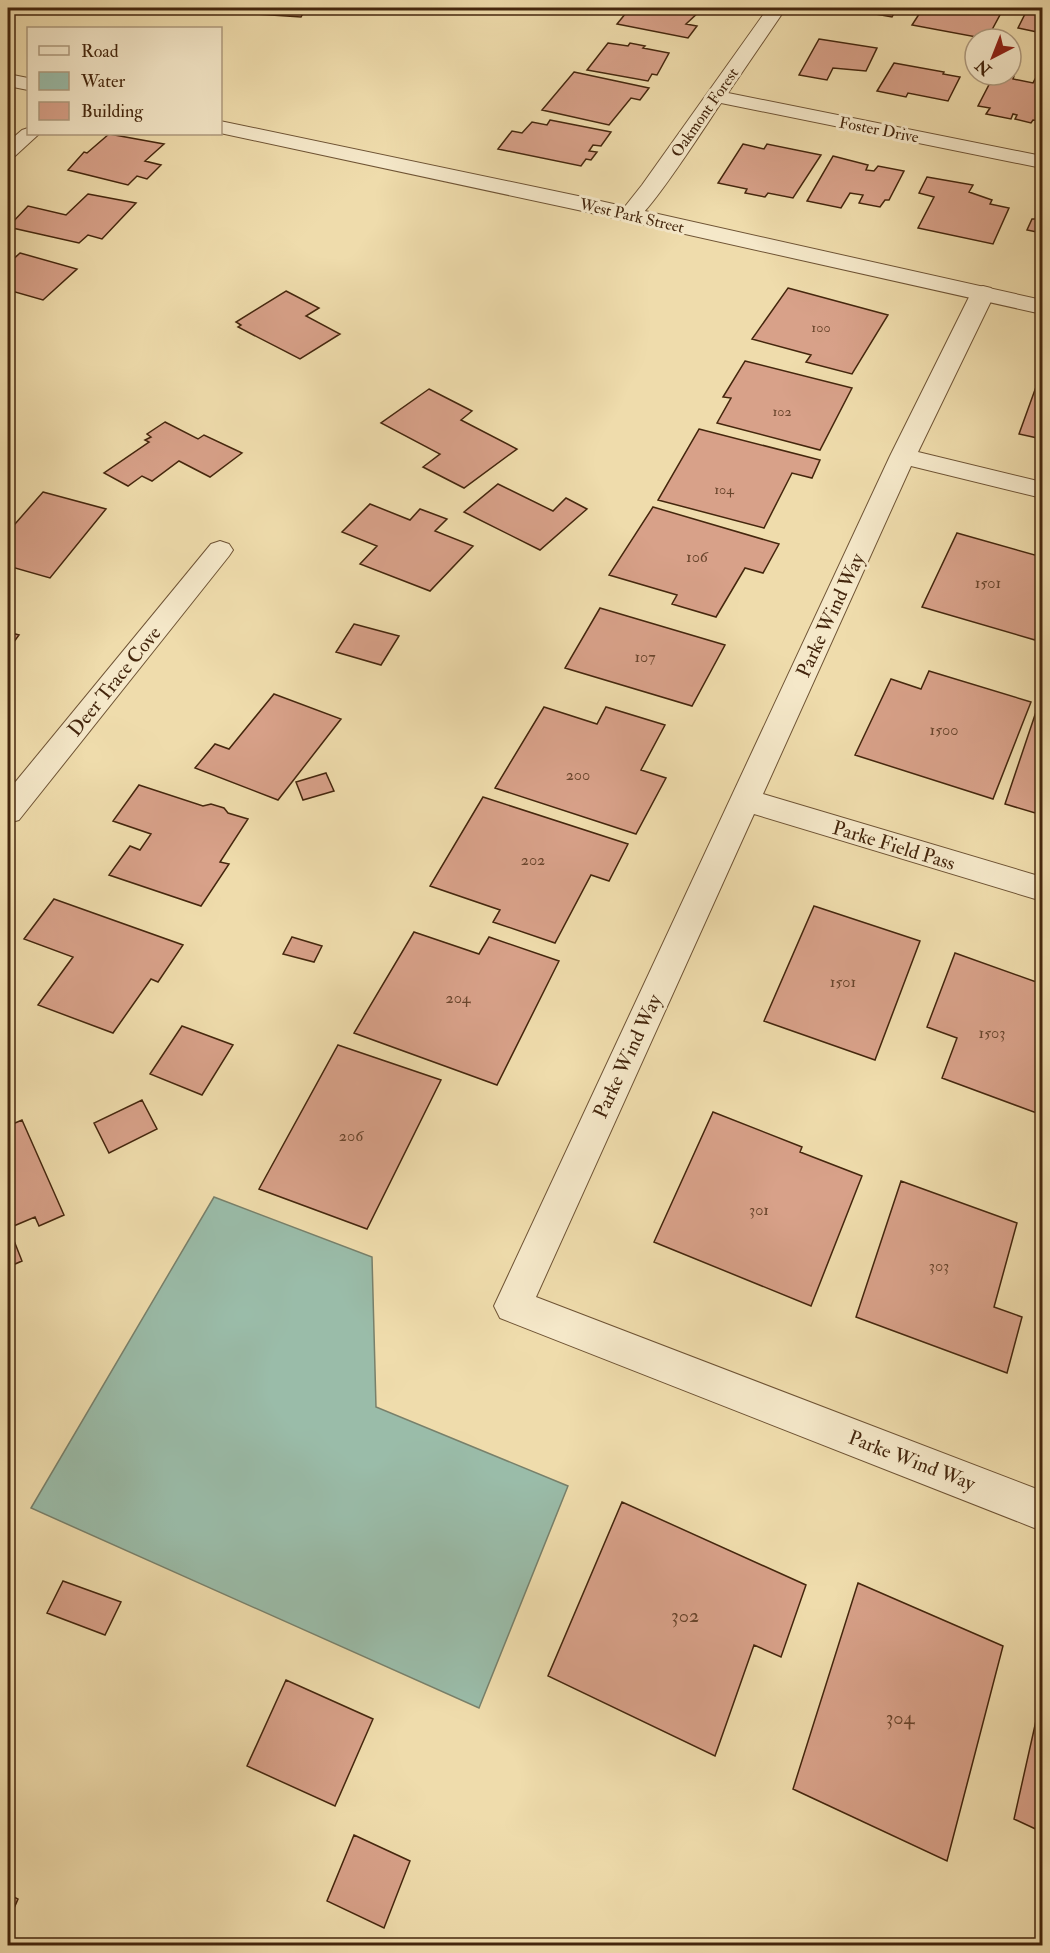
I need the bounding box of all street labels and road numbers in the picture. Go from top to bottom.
street label: Oakmont Forest [667,64,743,161]
street label: Foster Drive [837,112,921,148]
street label: West Park Street [577,194,686,238]
street label: Parke Wind Way [791,548,871,681]
street label: Deer Trace Cove [62,621,166,741]
street label: Parke Field Pass [830,815,958,876]
street label: Parke Wind Way [588,989,668,1122]
street label: Parke Wind Way [845,1425,980,1497]

